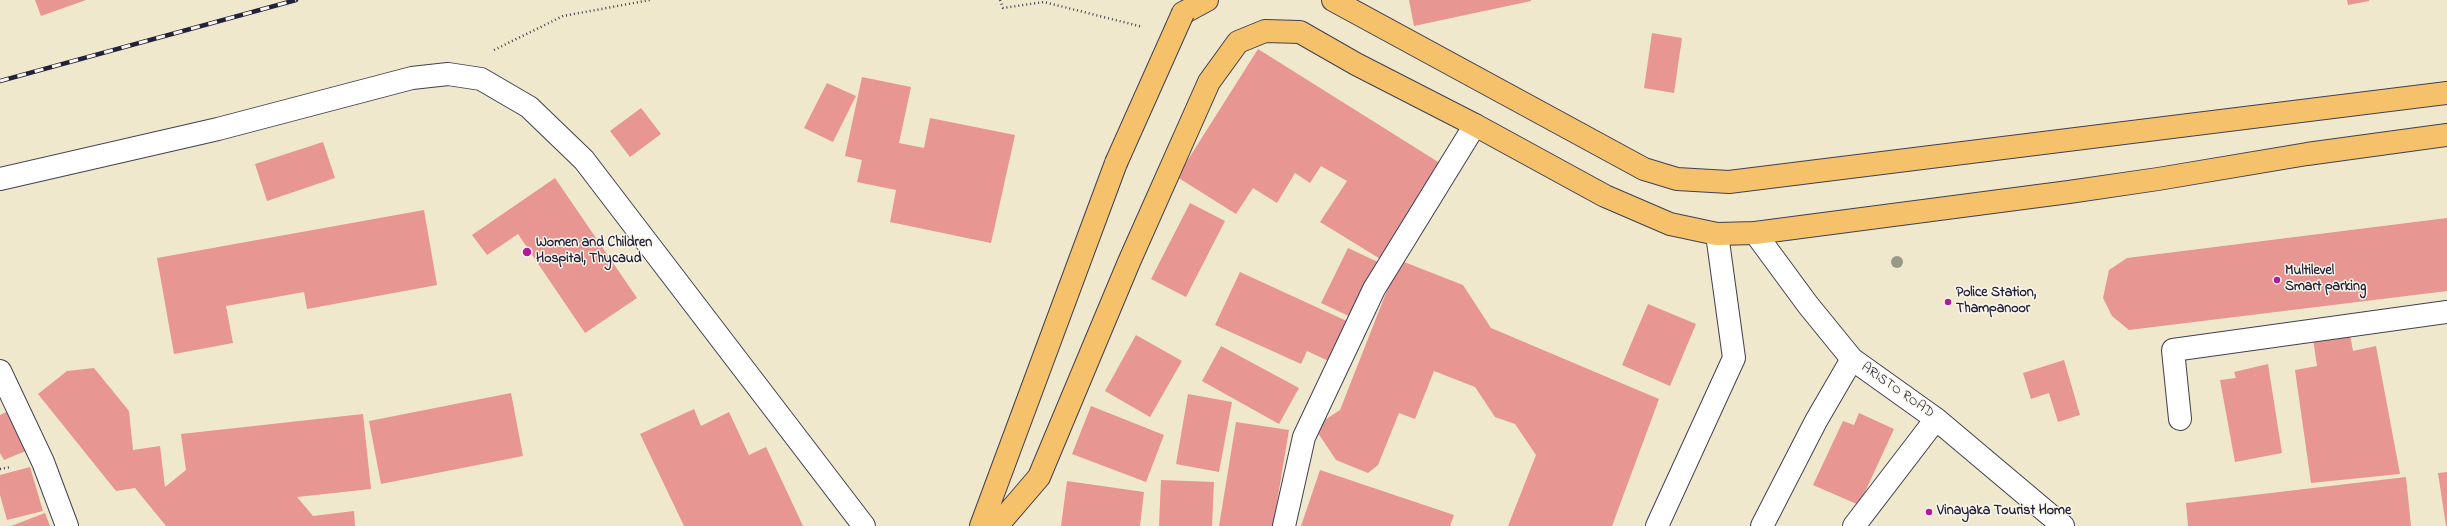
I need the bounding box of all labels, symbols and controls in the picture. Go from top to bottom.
place label: Women and Children Hospital, Thycaud [536,236,652,268]
marker: Women and Children Hospital, Thycaud [521,246,533,258]
place label: Multilevel Smart parking [2285,264,2366,296]
marker: Multilevel Smart parking [2272,275,2282,285]
place label: Police Station, Thampanoor [1956,286,2036,318]
marker: Police Station, Thampanoor [1943,297,1953,307]
street label: ARISTO ROAD [1857,360,1937,422]
place label: Vinayaka Tourist Home [1937,504,2071,520]
marker: Vinayaka Tourist Home [1924,507,1934,517]

